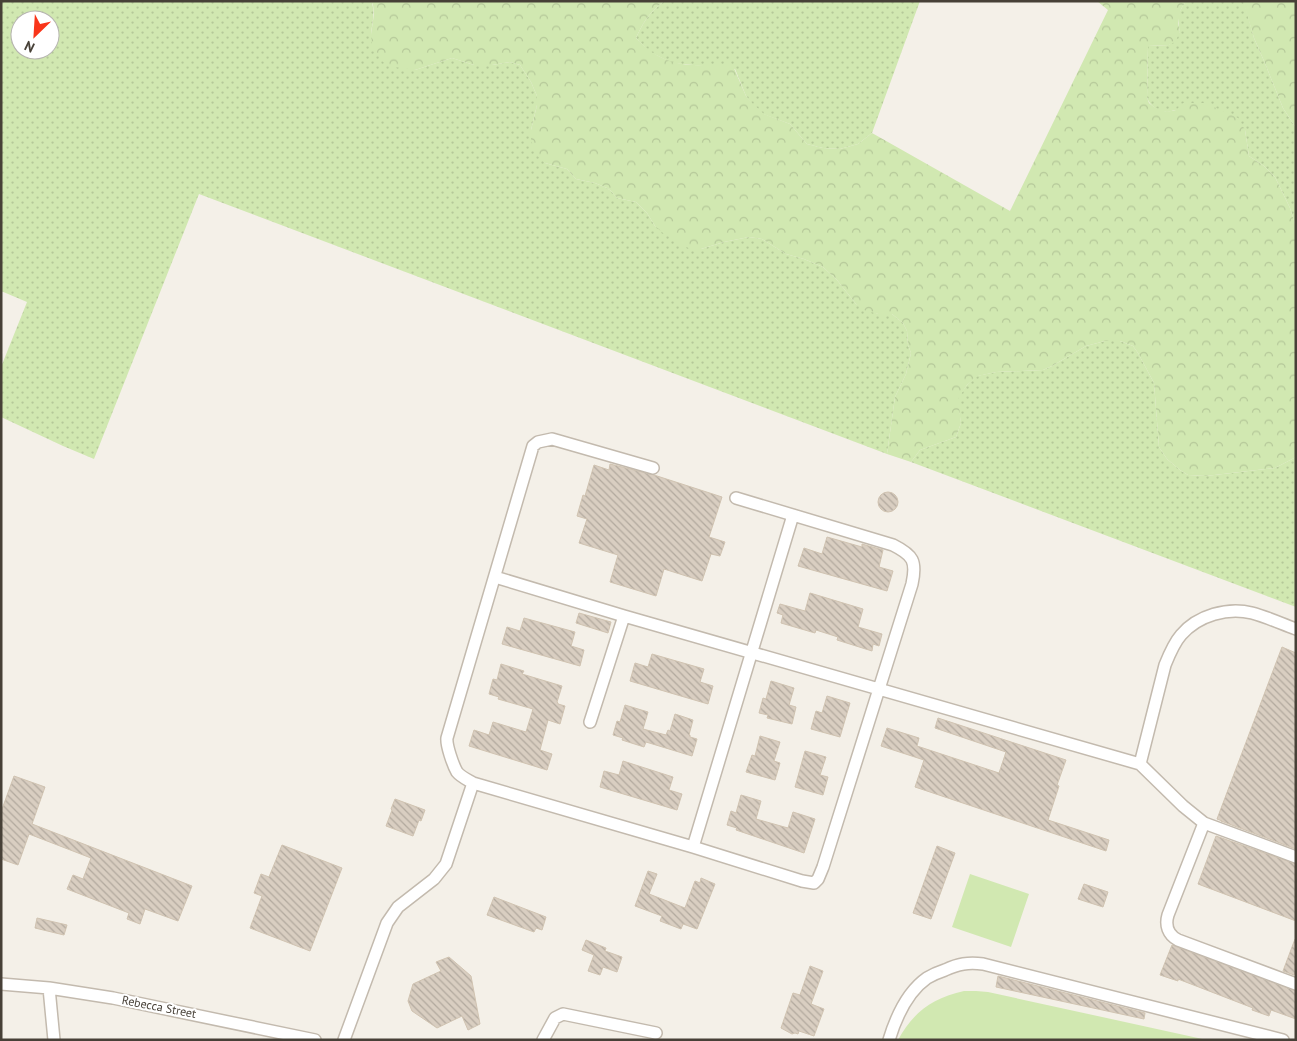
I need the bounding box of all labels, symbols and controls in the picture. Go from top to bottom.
north arrow [10,10,60,60]
text: N [22,37,37,57]
street label: Rebecca Street [121,992,198,1021]

